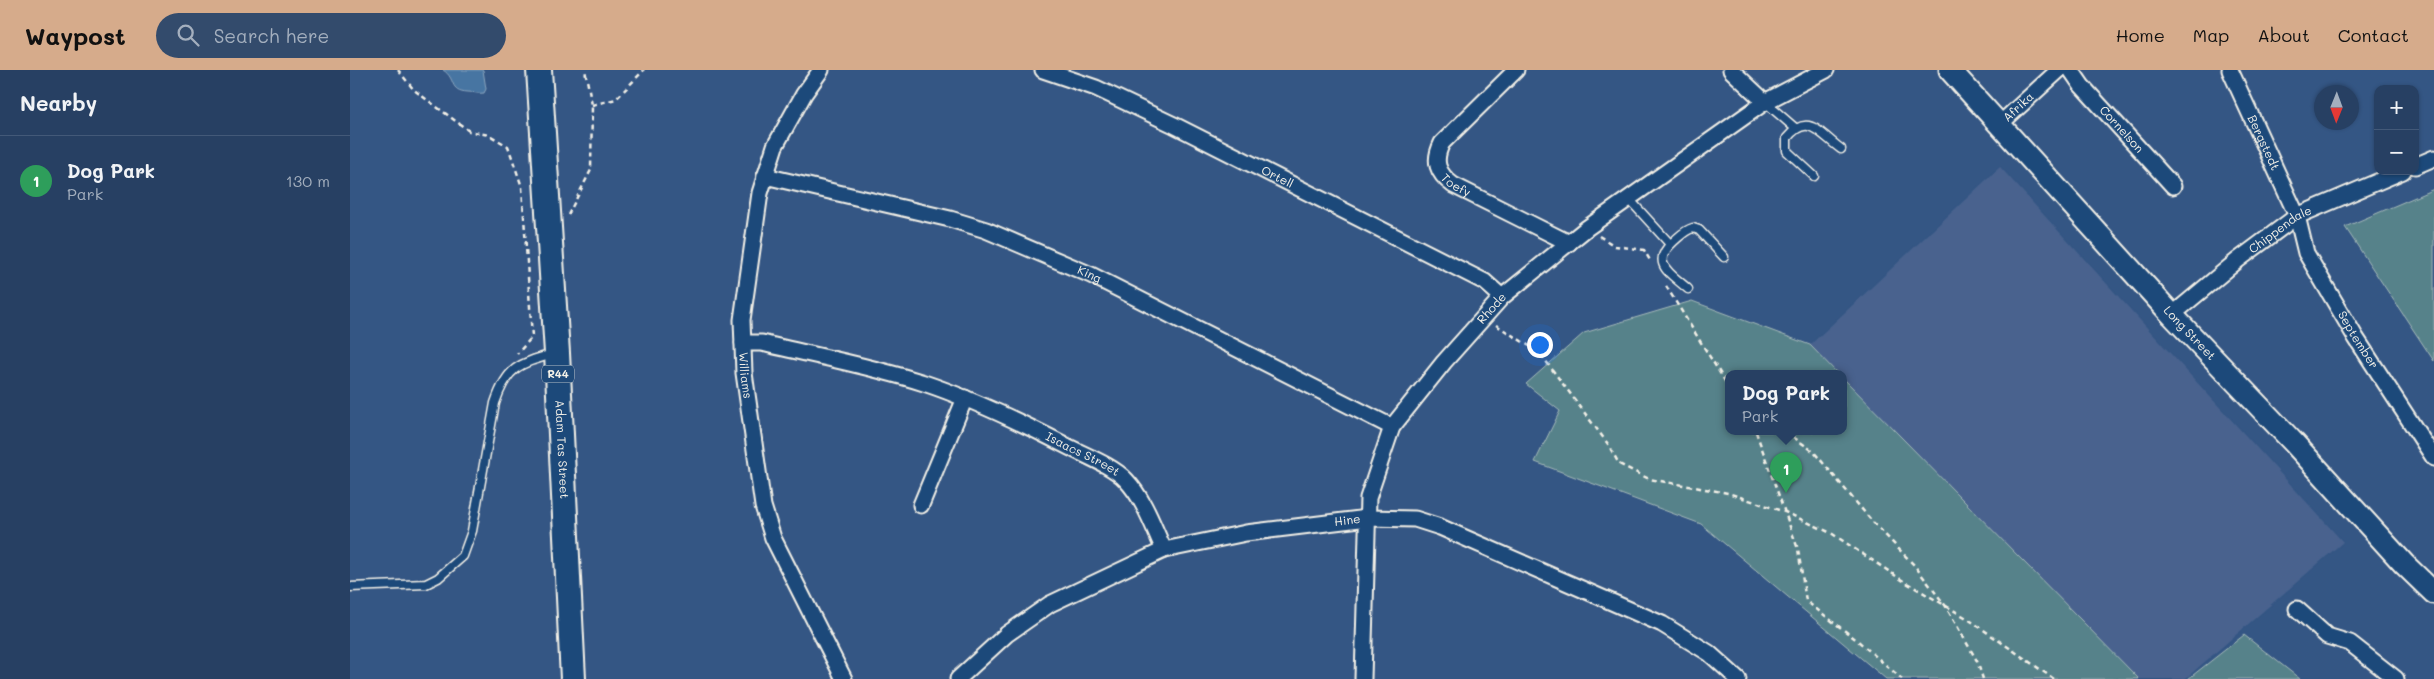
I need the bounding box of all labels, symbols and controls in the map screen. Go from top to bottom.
search box [156,13,506,58]
text: Waypost [25,20,126,51]
icon: search [174,21,202,49]
text: Search here [214,23,329,48]
text: Home [2116,23,2165,47]
text: Map [2193,23,2229,47]
text: About [2257,23,2310,47]
text: Contact [2338,23,2409,47]
north arrow [2314,85,2359,130]
map controls [2374,85,2419,175]
button: + [2374,85,2419,130]
street label: Afrika [1999,88,2037,125]
text: Nearby [20,89,97,116]
street label: Cornelson [2097,102,2148,156]
street label: Bergstedt [2245,112,2284,173]
button: − [2374,130,2419,175]
text: Dog Park [67,158,155,183]
street label: Ortell [1259,161,1297,191]
text: 1 [32,170,40,191]
text: 130 m [286,170,330,191]
street label: Toefy [1438,170,1474,200]
text: Park [67,183,103,204]
street label: Chippendale [2245,202,2314,256]
street label: King [1075,261,1104,286]
street label: Rhode [1473,289,1509,327]
street label: Long Street [2161,302,2220,363]
street label: September [2335,308,2383,371]
your location [1527,332,1553,358]
street label: Williams [736,352,757,400]
road number: R44 [542,366,574,382]
popup [1725,370,1847,435]
text: Dog Park [1742,380,1830,405]
street label: Adam Tas Street [552,399,573,499]
text: Park [1742,405,1778,426]
street label: Isaacs Street [1043,428,1124,479]
pin: 1 [1770,452,1802,493]
street label: Hine [1333,510,1361,529]

